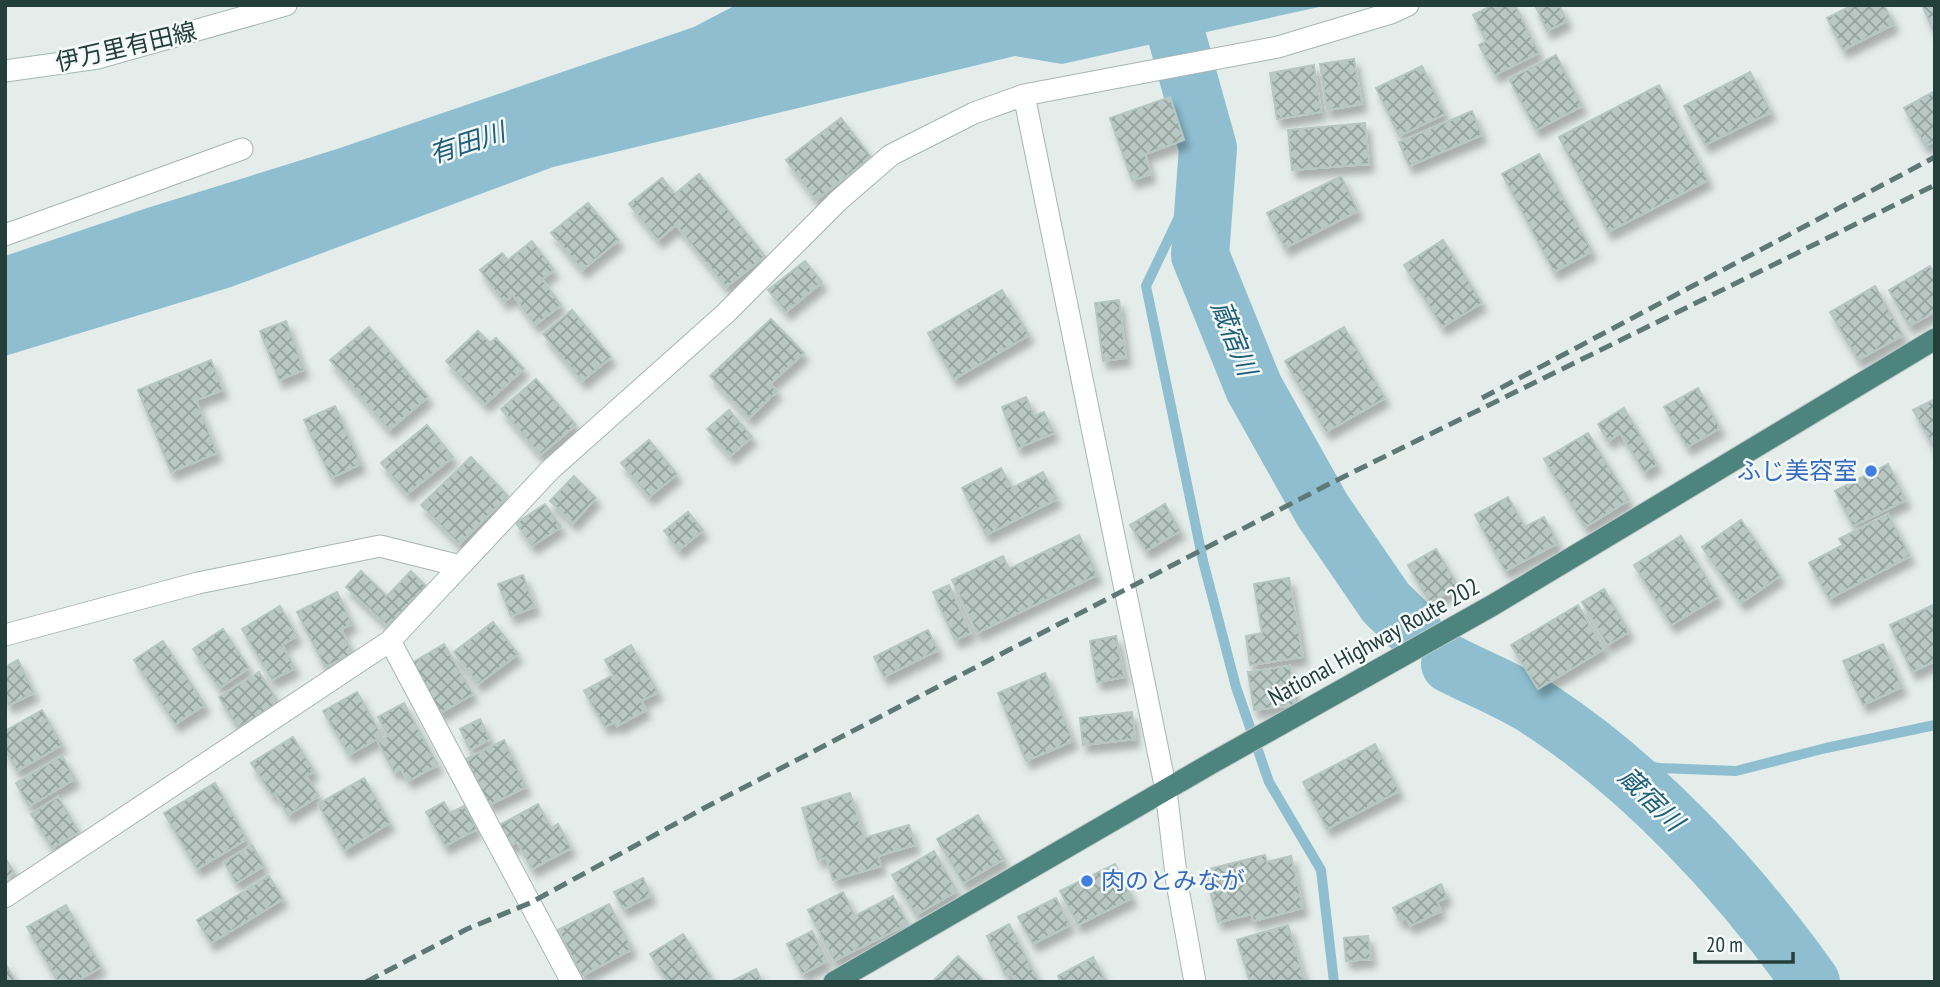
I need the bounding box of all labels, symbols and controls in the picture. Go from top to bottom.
street label: 伊万里有田線 [52,15,200,78]
water label: 有田川 [425,114,512,170]
water label: 蔵宿川 [1205,295,1265,383]
place label: ふじ美容室 [1737,455,1857,486]
marker: ふじ美容室 [1863,463,1879,479]
street label: National Highway Route 202 [1263,571,1485,713]
water label: 蔵宿川 [1612,760,1693,840]
place label: 肉のとみなが [1101,865,1245,896]
marker: 肉のとみなが [1079,873,1095,889]
scale bar [1695,920,1793,964]
text: 20 m [1706,931,1743,958]

